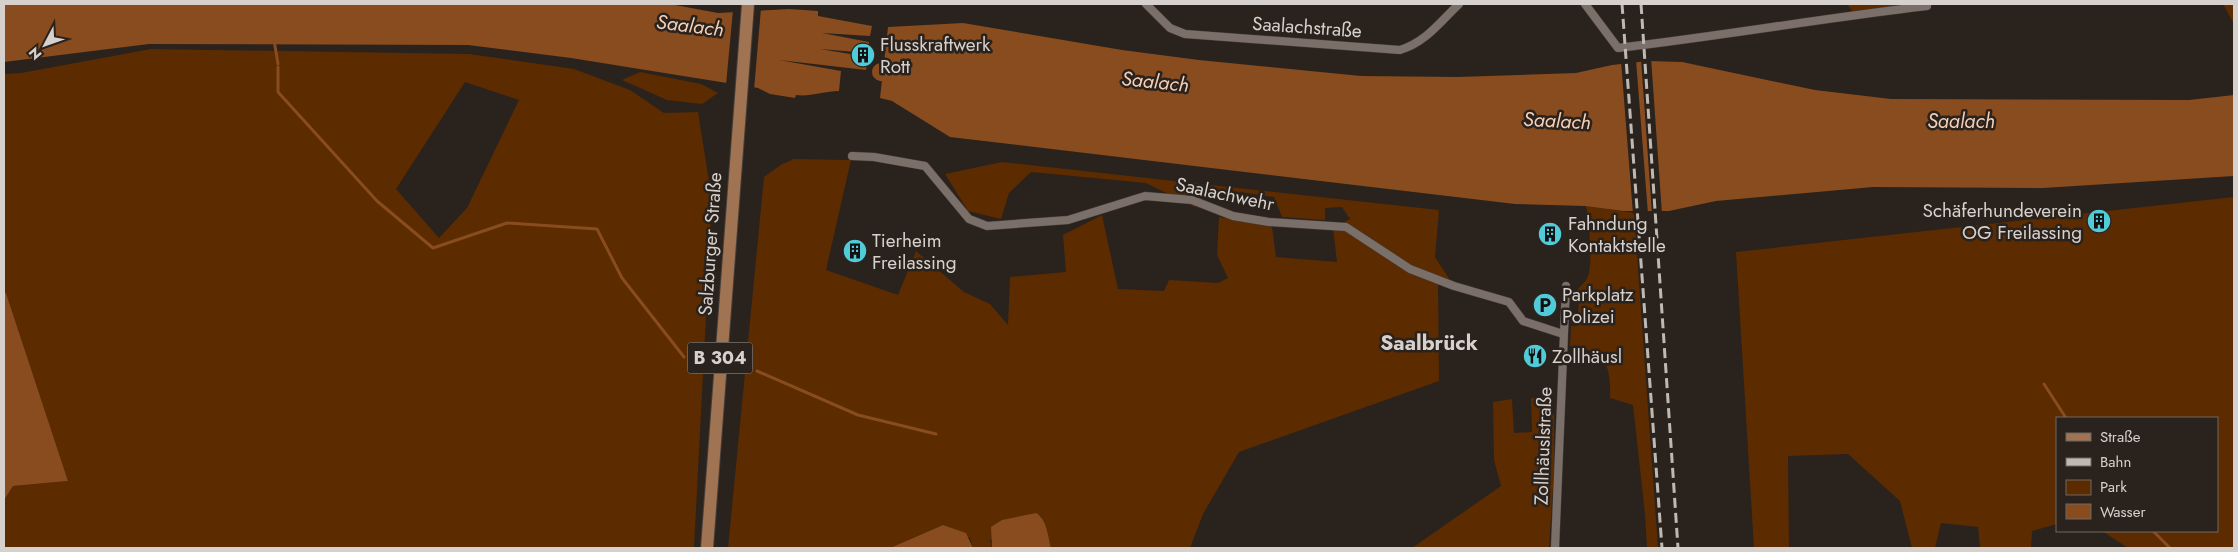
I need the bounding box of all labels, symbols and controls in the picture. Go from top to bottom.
water label: Saalach [655,7,725,45]
street label: Saalachstraße [1251,10,1363,44]
north arrow [20,20,70,70]
place label: Flusskraftwerk Rott [880,31,991,80]
building icon: Flusskraftwerk Rott [850,42,876,68]
text: N [24,43,46,64]
water label: Saalach [1120,64,1190,100]
water label: Saalach [1522,105,1592,137]
water label: Saalach [1927,107,1995,136]
street label: Saalachwehr [1173,170,1277,218]
street label: Salzburger Straße [692,171,728,317]
place label: Schäferhundeverein OG Freilassing [1923,197,2082,246]
building icon: Schäferhundeverein OG Freilassing [2086,208,2112,234]
place label: Fahndung Kontaktstelle [1568,210,1666,259]
building icon: Fahndung Kontaktstelle [1537,221,1563,247]
place label: Tierheim Freilassing [872,227,957,276]
building icon: Tierheim Freilassing [842,238,868,264]
place label: Parkplatz Polizei [1562,281,1634,330]
parking icon: Parkplatz Polizei [1532,292,1558,318]
district label: Saalbrück [1380,328,1478,358]
road number: B 304 [688,342,752,373]
restaurant icon: Zollhäusl [1522,343,1548,369]
place label: Zollhäusl [1552,343,1622,370]
street label: Zollhäuslstraße [1527,386,1559,506]
legend [2056,417,2218,532]
text: Straße [2100,426,2141,448]
text: Bahn [2100,451,2131,473]
text: Park [2100,476,2127,498]
text: Wasser [2100,501,2146,523]

